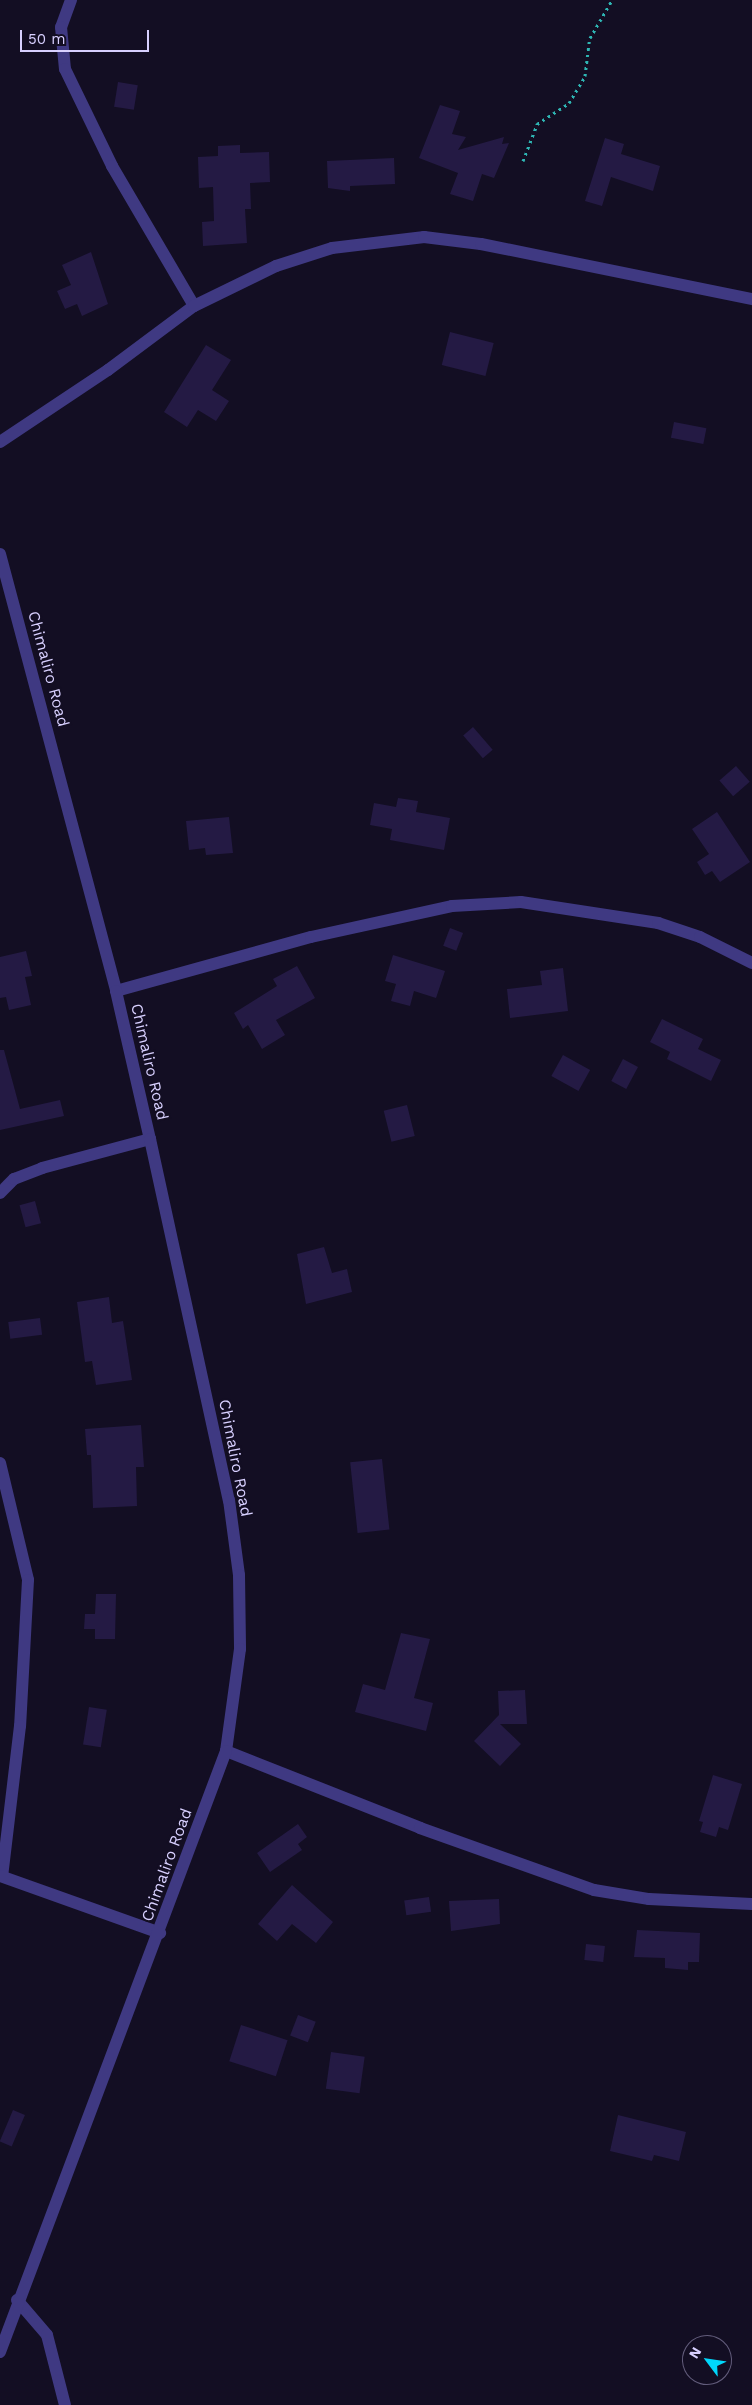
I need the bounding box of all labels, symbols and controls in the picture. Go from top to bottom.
scale bar [22,20,151,52]
text: 50 m [28,30,65,48]
street label: Chimaliro Road [23,609,73,729]
street label: Chimaliro Road [126,1002,172,1122]
street label: Chimaliro Road [214,1398,256,1518]
street label: Chimaliro Road [138,1806,196,1924]
north arrow [682,2335,732,2385]
text: N [685,2344,705,2361]

